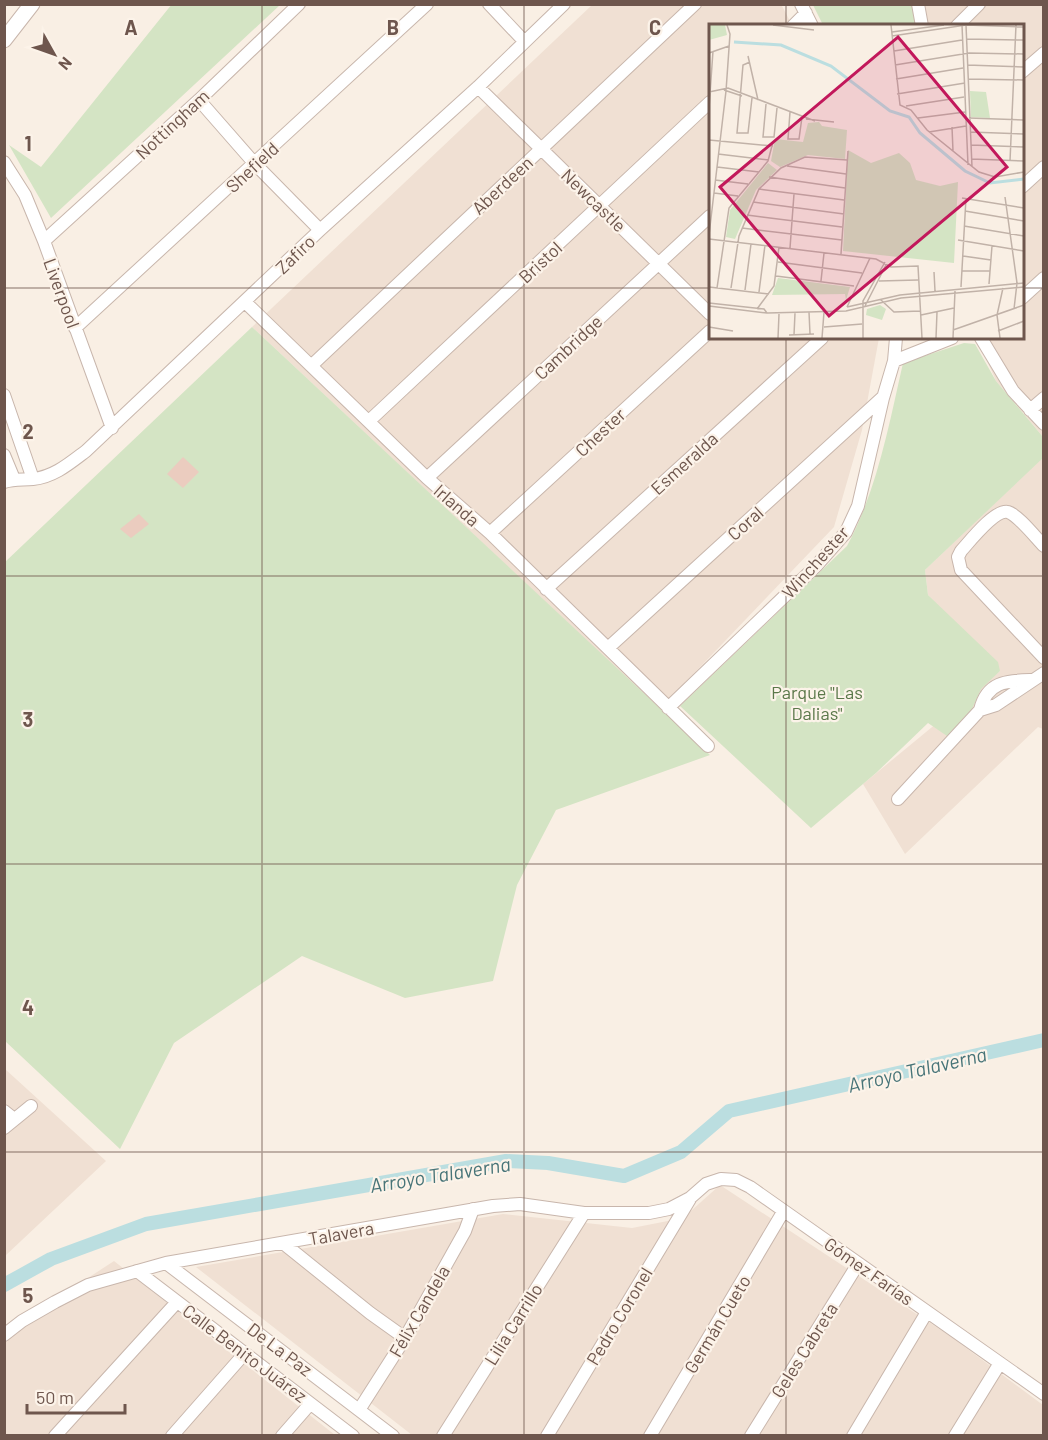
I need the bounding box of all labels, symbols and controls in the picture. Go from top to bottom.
text: A [124,15,138,39]
text: B [387,15,399,39]
text: C [649,15,661,39]
north arrow [24,24,84,84]
inset map [709,24,1024,339]
text: N [55,54,77,74]
street label: Nottingham [131,84,213,164]
text: 1 [24,131,32,155]
street label: Shefield [221,137,283,197]
street label: Aberdeen [467,151,537,219]
street label: Newcastle [557,164,631,236]
street label: Zafiro [271,230,319,278]
street label: Bristol [514,236,566,288]
street label: Liverpool [39,255,85,331]
street label: Cambridge [529,310,607,384]
street label: Chester [570,403,630,461]
text: 2 [22,419,34,443]
street label: Esmeralda [646,427,722,499]
street label: Irlanda [430,479,484,531]
street label: Coral [723,501,767,545]
street label: Winchester [777,521,853,603]
park label: Parque "Las Dalias" [771,681,863,724]
text: 3 [23,707,33,731]
text: 4 [22,995,34,1019]
water label: Arroyo Talaverna [845,1041,989,1097]
water label: Arroyo Talaverna [368,1151,512,1197]
street label: Talavera [307,1216,375,1250]
street label: Gómez Farías [820,1232,918,1310]
street label: Félix Candela [384,1261,454,1361]
street label: Pedro Coronel [581,1263,657,1369]
street label: Germán Cueto [679,1271,755,1377]
street label: Lilia Carrillo [479,1279,547,1369]
text: 5 [23,1283,34,1307]
street label: Geles Cabreta [766,1298,842,1402]
street label: Calle Benito Juárez [179,1299,311,1407]
street label: De La Paz [243,1318,317,1380]
scale bar [27,1377,124,1415]
text: 50 m [36,1386,74,1408]

